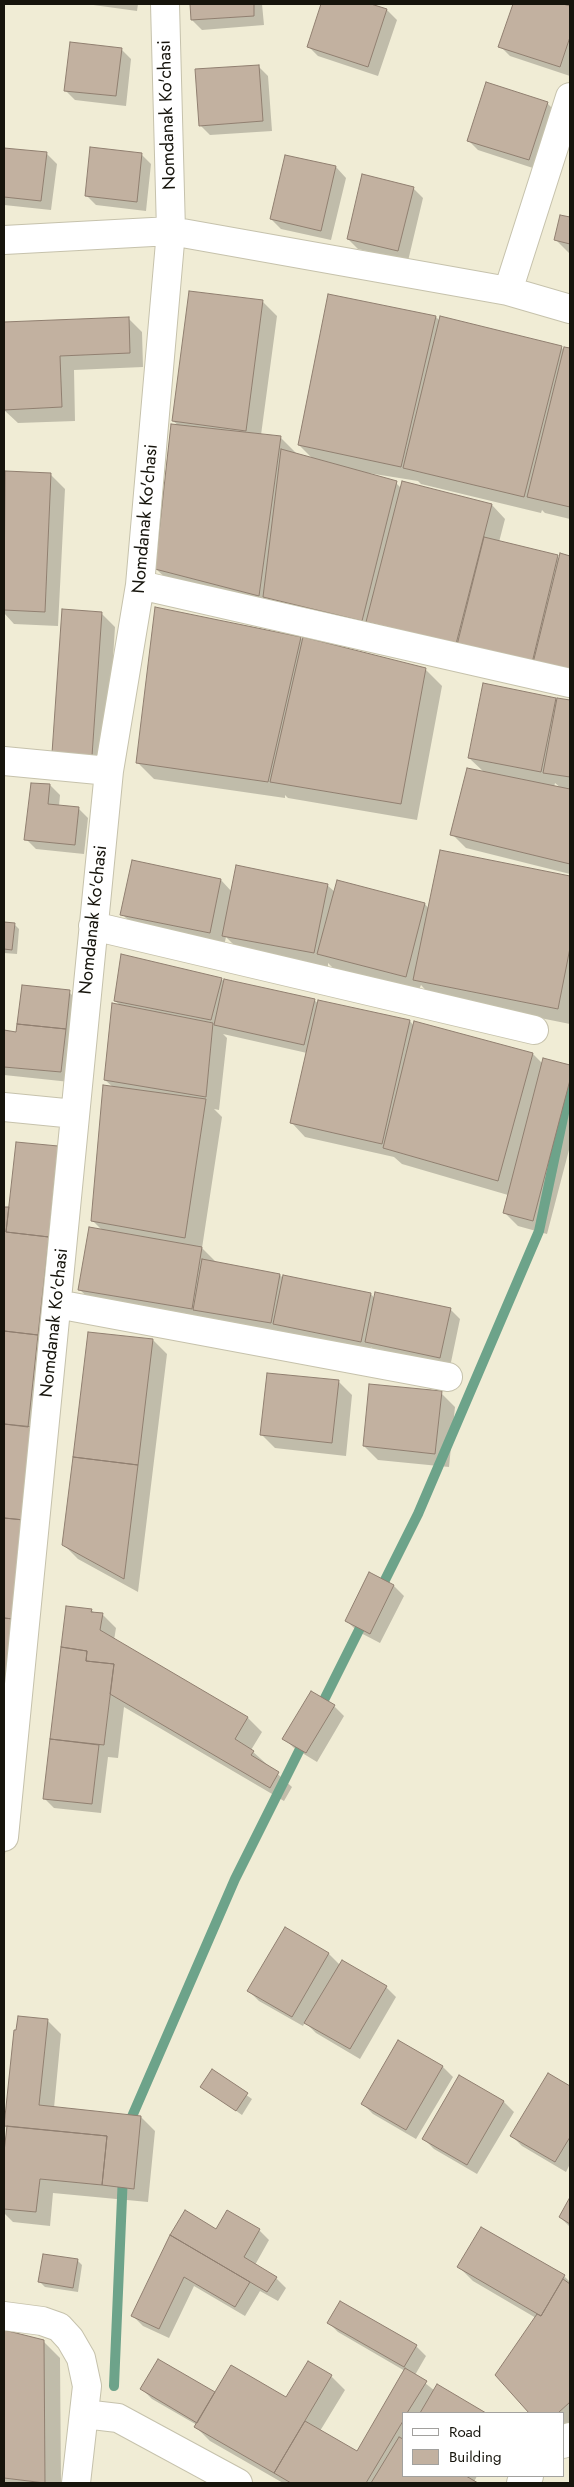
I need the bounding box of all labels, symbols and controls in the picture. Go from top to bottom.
street label: Nomdanak Ko'chasi [155,40,181,190]
street label: Nomdanak Ko'chasi [129,443,163,595]
street label: Nomdanak Ko'chasi [75,844,113,996]
street label: Nomdanak Ko'chasi [36,1247,74,1399]
legend [402,2412,564,2477]
text: Road [449,2421,481,2443]
text: Building [449,2446,501,2468]

